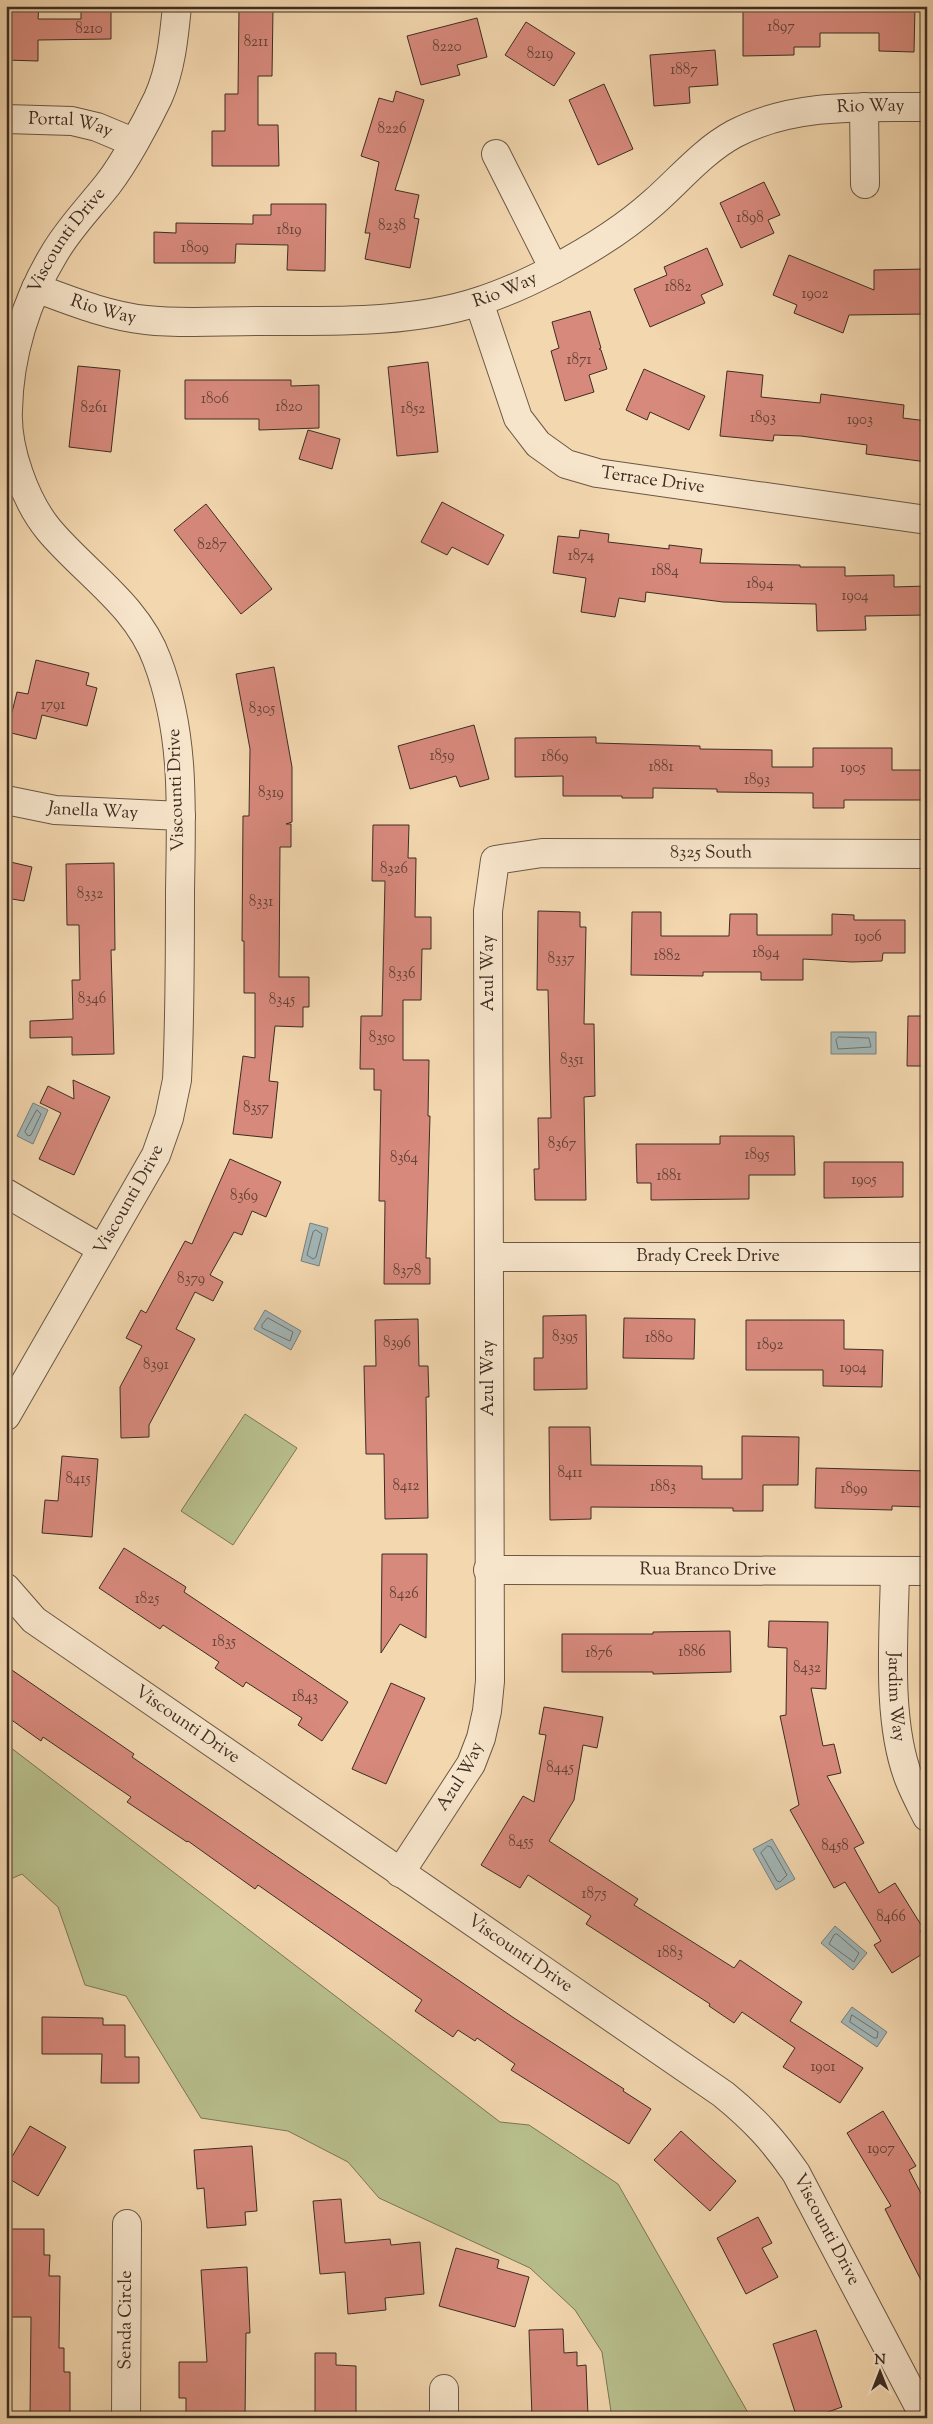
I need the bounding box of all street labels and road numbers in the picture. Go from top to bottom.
street label: Rio Way [836,94,905,121]
street label: Portal Way [28,107,117,145]
street label: Viscounti Drive [22,183,113,298]
street label: Rio Way [470,266,542,315]
street label: Rio Way [67,289,138,332]
street label: Terrace Drive [599,461,706,501]
street label: Viscounti Drive [162,728,192,852]
street label: Janella Way [44,796,139,827]
street label: 8325 South [670,840,753,867]
street label: Azul Way [476,935,502,1011]
street label: Viscounti Drive [88,1142,171,1260]
street label: Brady Creek Drive [636,1244,780,1270]
street label: Azul Way [476,1340,502,1416]
street label: Rua Branco Drive [639,1557,777,1584]
street label: Jardim Way [880,1651,912,1744]
street label: Viscounti Drive [129,1680,245,1771]
street label: Azul Way [430,1739,491,1817]
street label: Viscounti Drive [462,1909,578,2000]
street label: Viscounti Drive [786,2169,866,2290]
street label: Senda Circle [113,2270,140,2370]

